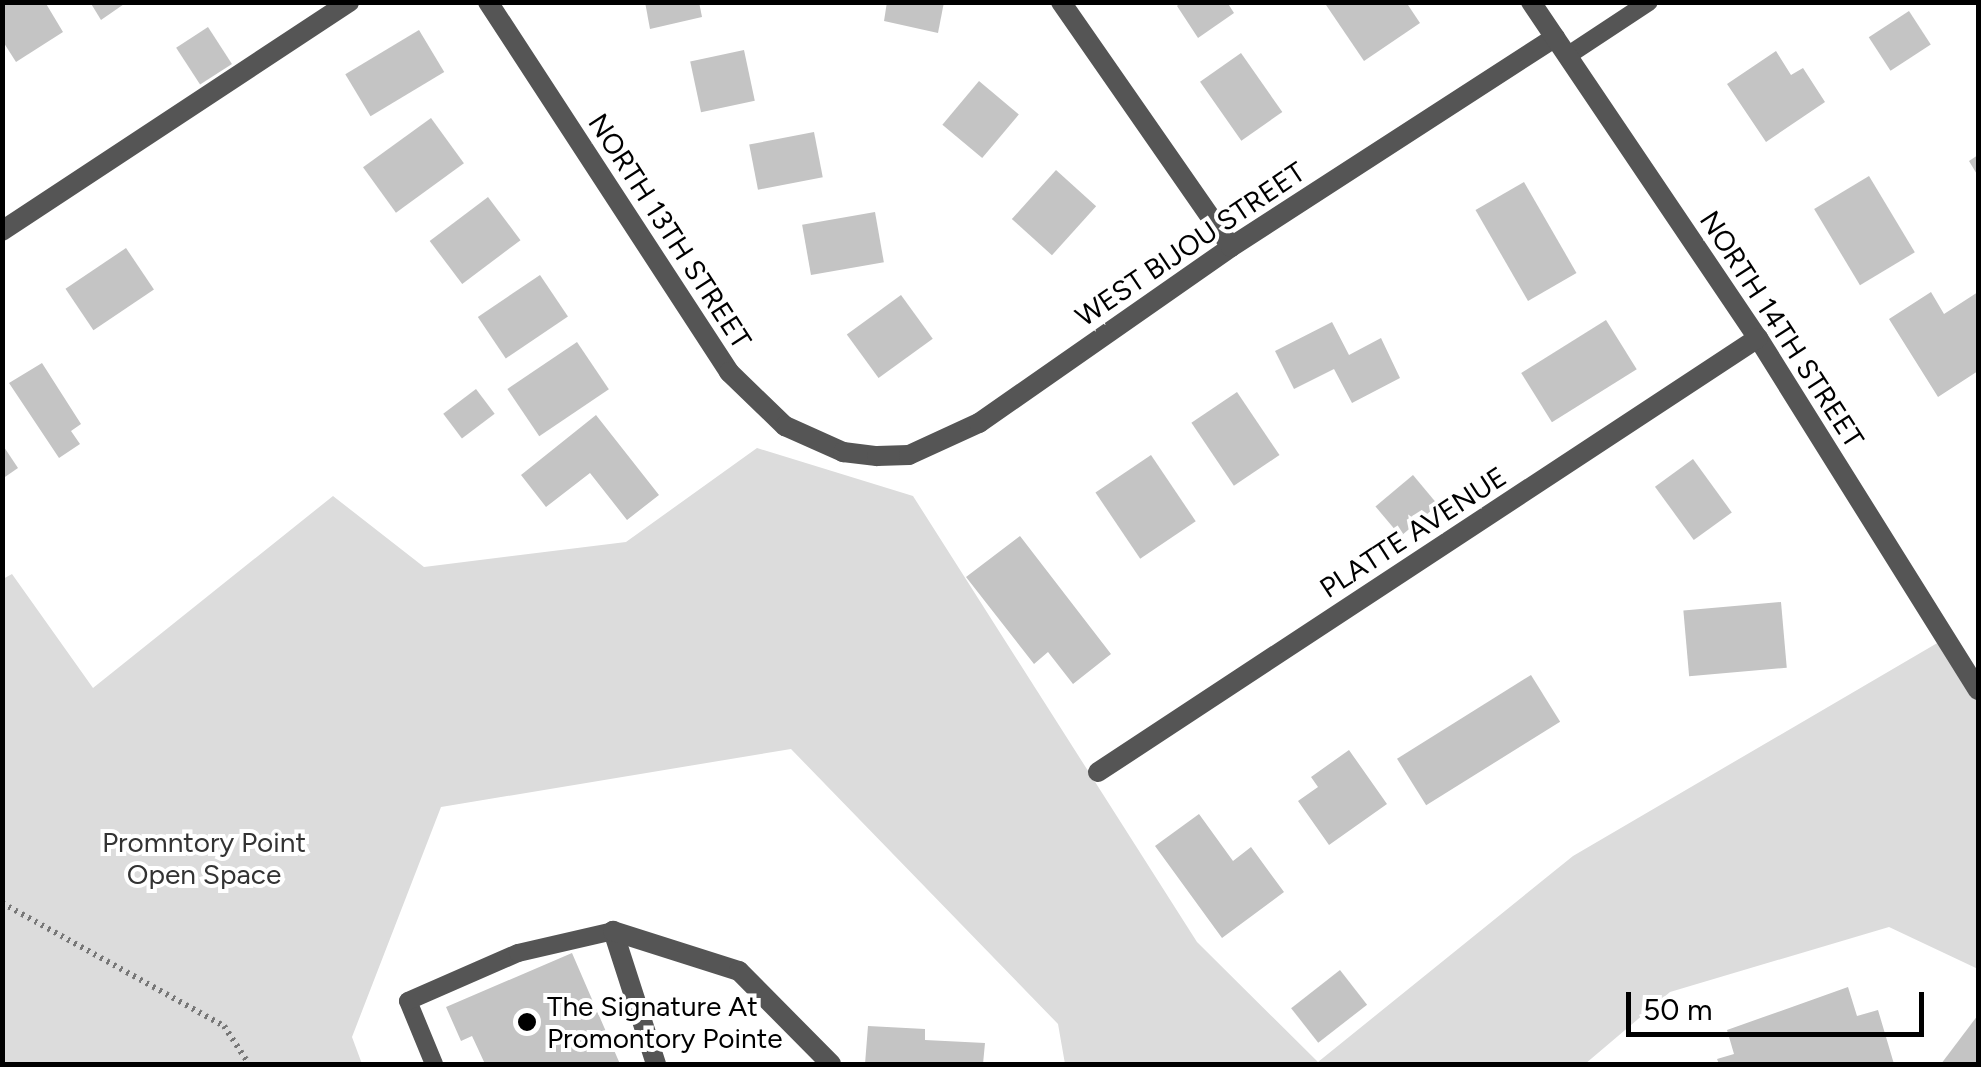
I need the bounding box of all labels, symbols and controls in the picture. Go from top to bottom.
street label: NORTH 13TH STREET [582,107,758,355]
street label: WEST BIJOU STREET [1069,155,1311,333]
street label: NORTH 14TH STREET [1693,204,1871,454]
street label: PLATTE AVENUE [1313,459,1513,605]
park label: Promntory Point Open Space [102,825,306,891]
scale bar [1631,972,1928,1034]
place label: The Signature At Promontory Pointe [547,989,782,1055]
text: 50 m [1643,991,1712,1028]
marker: The Signature At Promontory Pointe [516,1011,538,1033]

